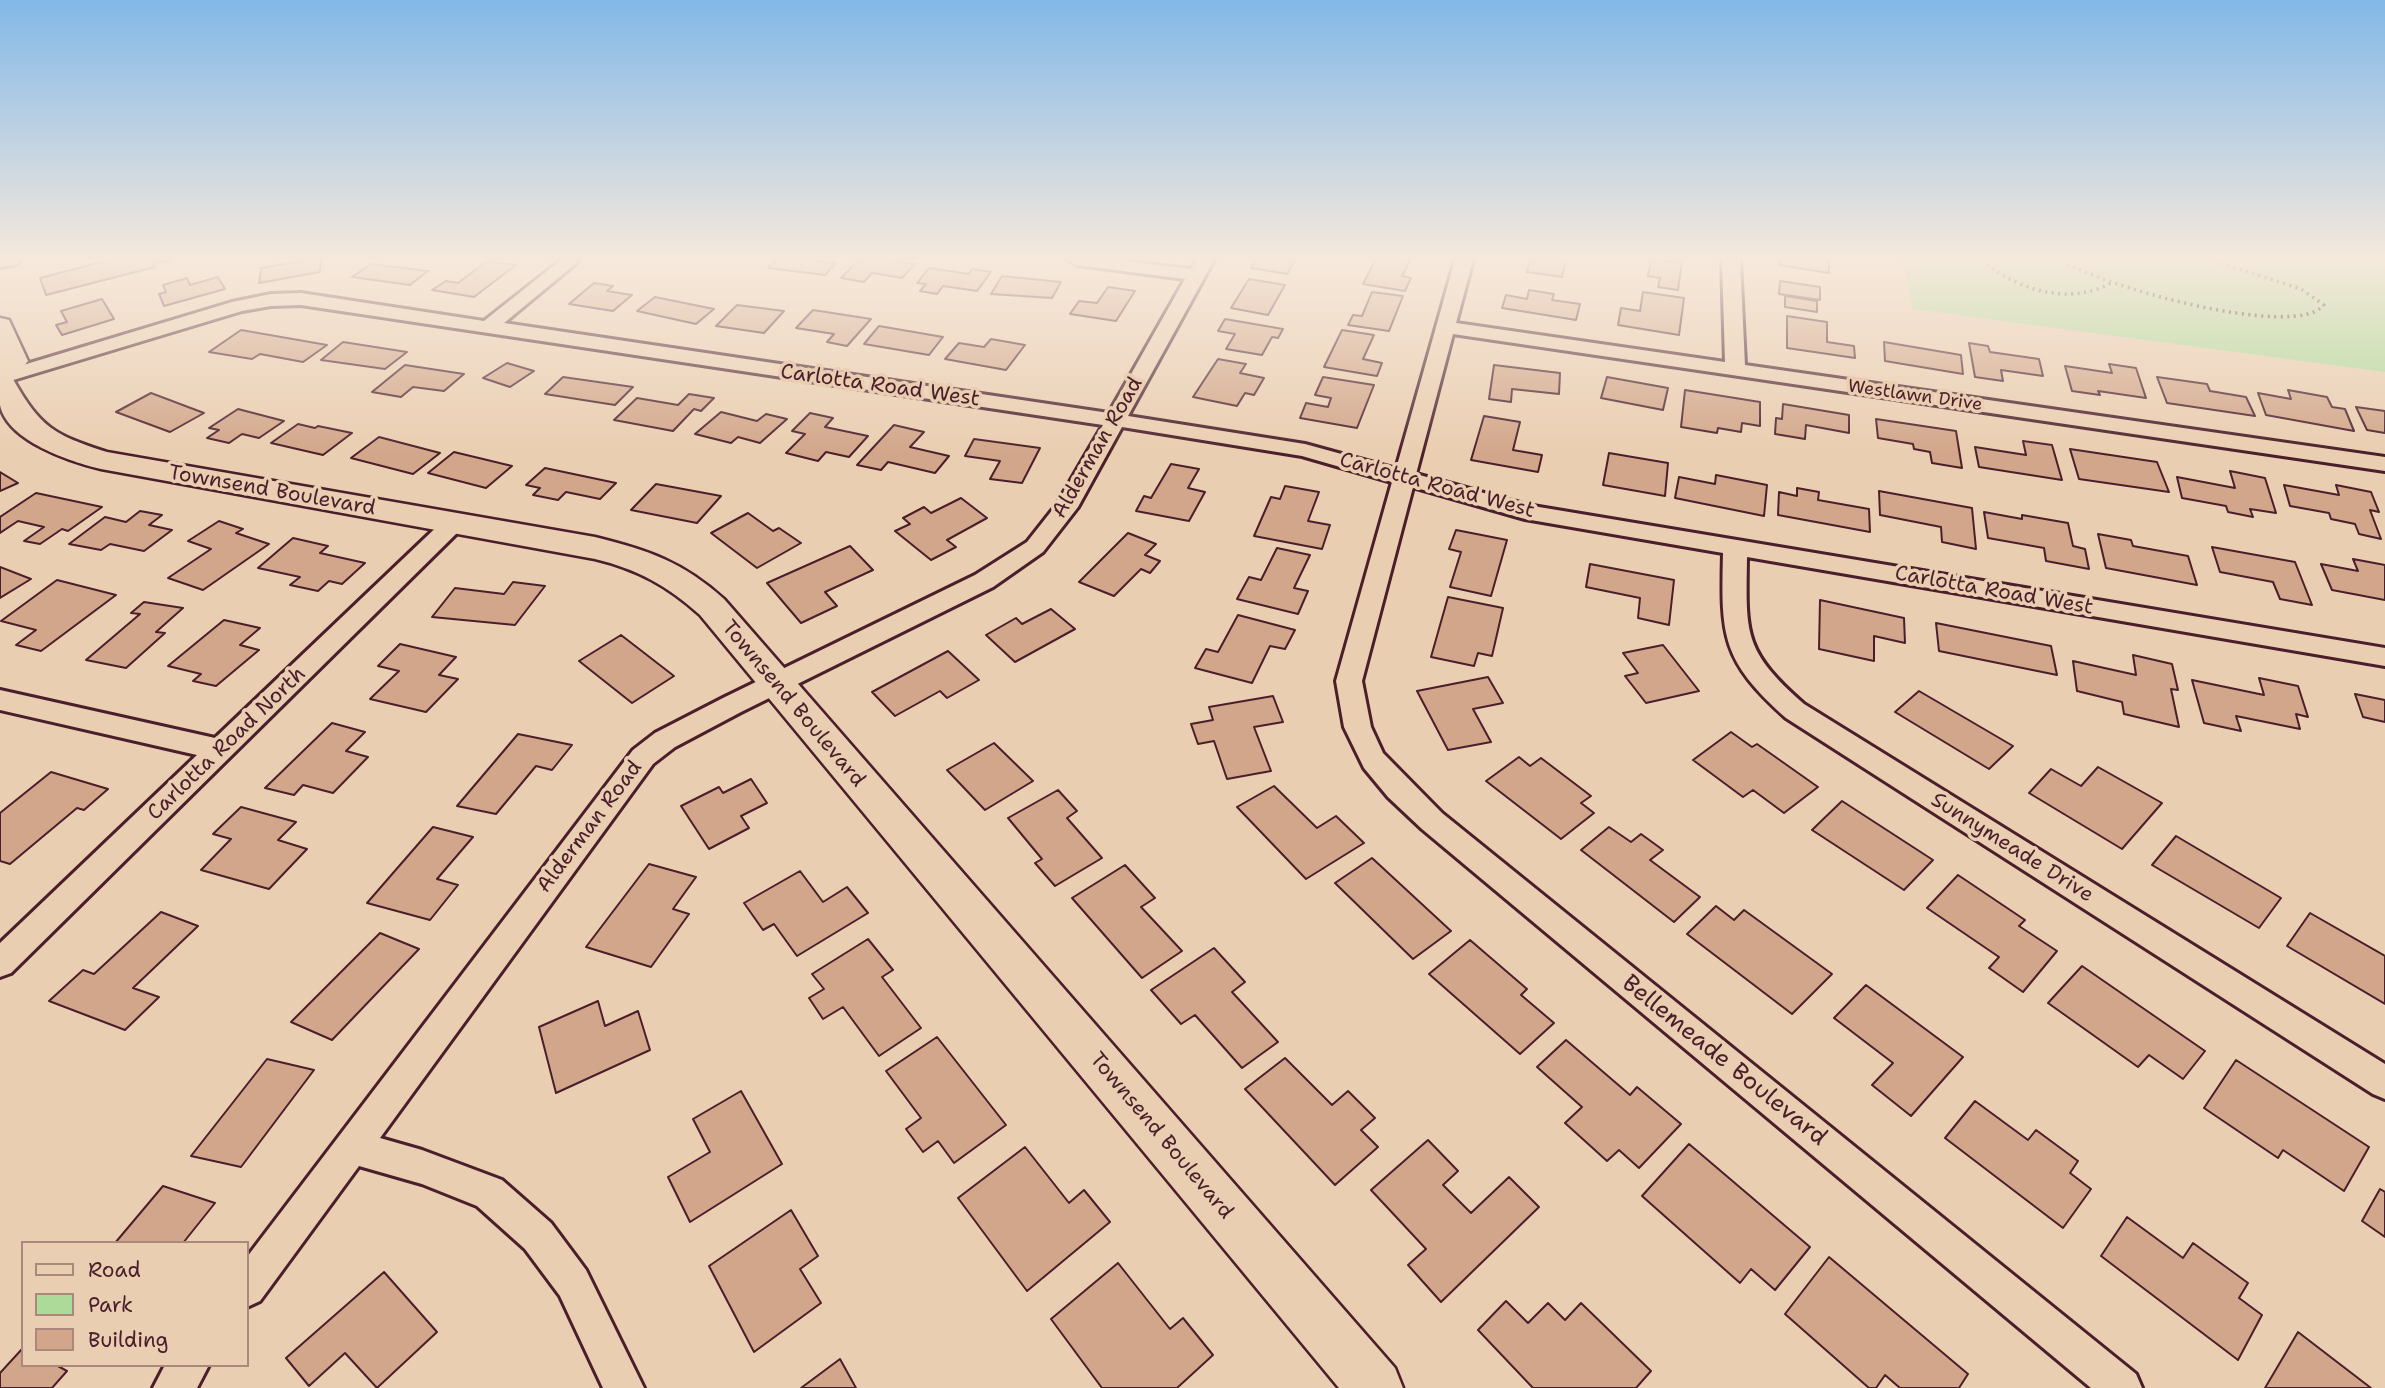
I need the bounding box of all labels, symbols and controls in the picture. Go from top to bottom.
street label: Carlotta Road West [779,360,981,412]
street label: Alderman Road [1047,373,1149,523]
street label: Westlawn Drive [1846,376,1984,416]
street label: Carlotta Road West [1337,448,1537,524]
street label: Townsend Boulevard [167,460,377,522]
street label: Carlotta Road West [1893,561,2095,621]
street label: Townsend Boulevard [716,616,870,792]
street label: Carlotta Road North [143,662,311,826]
street label: Alderman Road [532,756,648,898]
street label: Sunnymeade Drive [1926,788,2098,908]
street label: Bellemeade Boulevard [1616,969,1832,1153]
street label: Townsend Boulevard [1084,1048,1238,1224]
legend [21,1241,248,1367]
text: Road [88,1256,141,1284]
text: Park [88,1291,133,1319]
text: Building [88,1326,168,1354]

